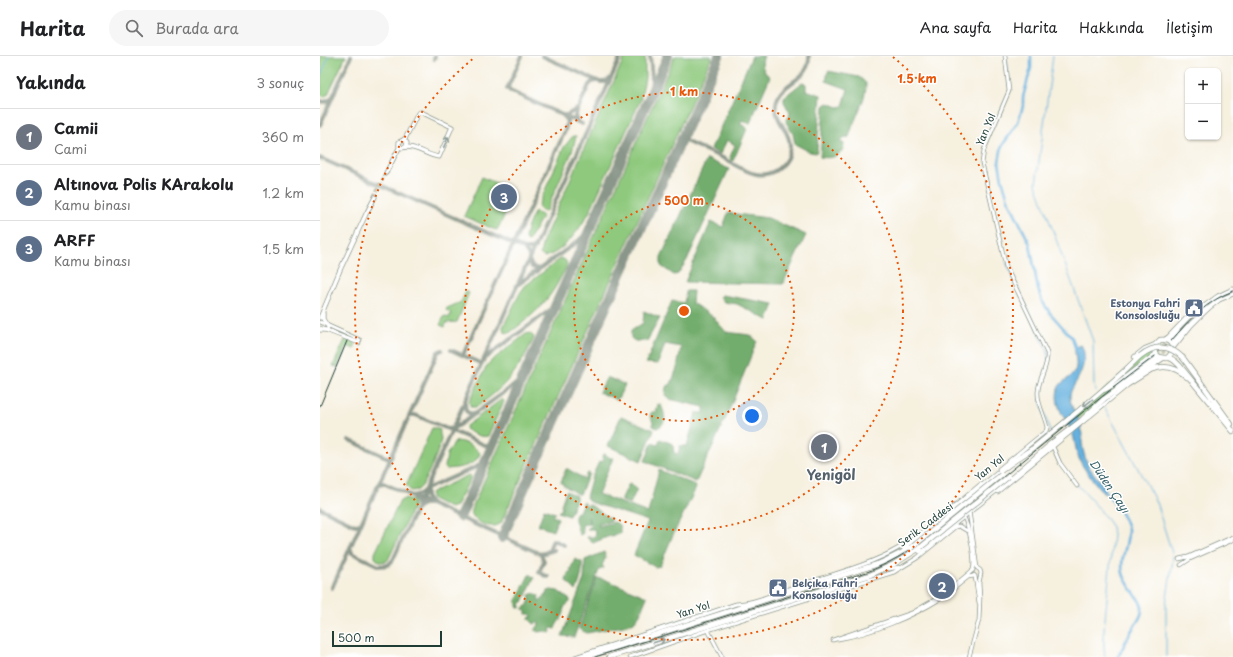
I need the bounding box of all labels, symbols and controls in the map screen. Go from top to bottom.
search box [109,10,389,46]
text: Harita [20,14,85,42]
text: Burada ara [155,16,239,39]
icon: search [123,17,145,39]
text: Ana sayfa [920,17,991,38]
text: Harita [1013,17,1057,38]
text: Hakkında [1079,17,1144,38]
text: İletişim [1166,17,1213,38]
map controls [1185,68,1221,140]
button: + [1185,68,1221,104]
text: Yakında [16,69,86,95]
text: 1.5 km [897,69,937,87]
text: 3 sonuç [256,73,304,92]
text: 1 km [670,82,698,100]
button: − [1185,104,1221,140]
street label: Yan Yol [971,110,999,148]
text: Camii [54,116,98,139]
text: 1 [26,127,32,146]
text: 360 m [261,127,304,146]
one-way arrow [443,137,450,149]
text: Cami [54,139,87,158]
text: Altınova Polis KArakolu [54,172,234,195]
pin: 3 [491,182,517,212]
text: 2 [24,183,34,202]
text: 1.2 km [263,183,304,202]
text: 500 m [664,191,704,209]
text: Kamu binası [54,195,131,214]
text: ARFF [54,228,95,251]
text: 3 [25,239,33,258]
text: 1.5 km [263,239,304,258]
text: Kamu binası [54,251,131,270]
place label: Estonya Fahri Konsolosluğu [1110,295,1180,322]
public building icon: Estonya Fahri Konsolosluğu [1183,297,1205,319]
centre of rings [677,304,691,318]
one-way arrow [1083,399,1094,408]
your location [742,406,762,426]
pin: 1 [811,432,837,462]
street label: Yan Yol [971,450,1007,484]
water label: Düden Çayı [1086,456,1135,517]
district label: Yenigöl [806,464,856,485]
street label: Serik Caddesi [894,498,956,550]
pin: 2 [929,571,955,601]
place label: Belçika Fahri Konsolosluğu [792,575,858,602]
public building icon: Belçika Fahri Konsolosluğu [767,577,789,599]
street label: Yan Yol [674,597,712,621]
scale bar [332,629,442,648]
text: 500 m [338,629,375,646]
one-way arrow [653,637,666,644]

